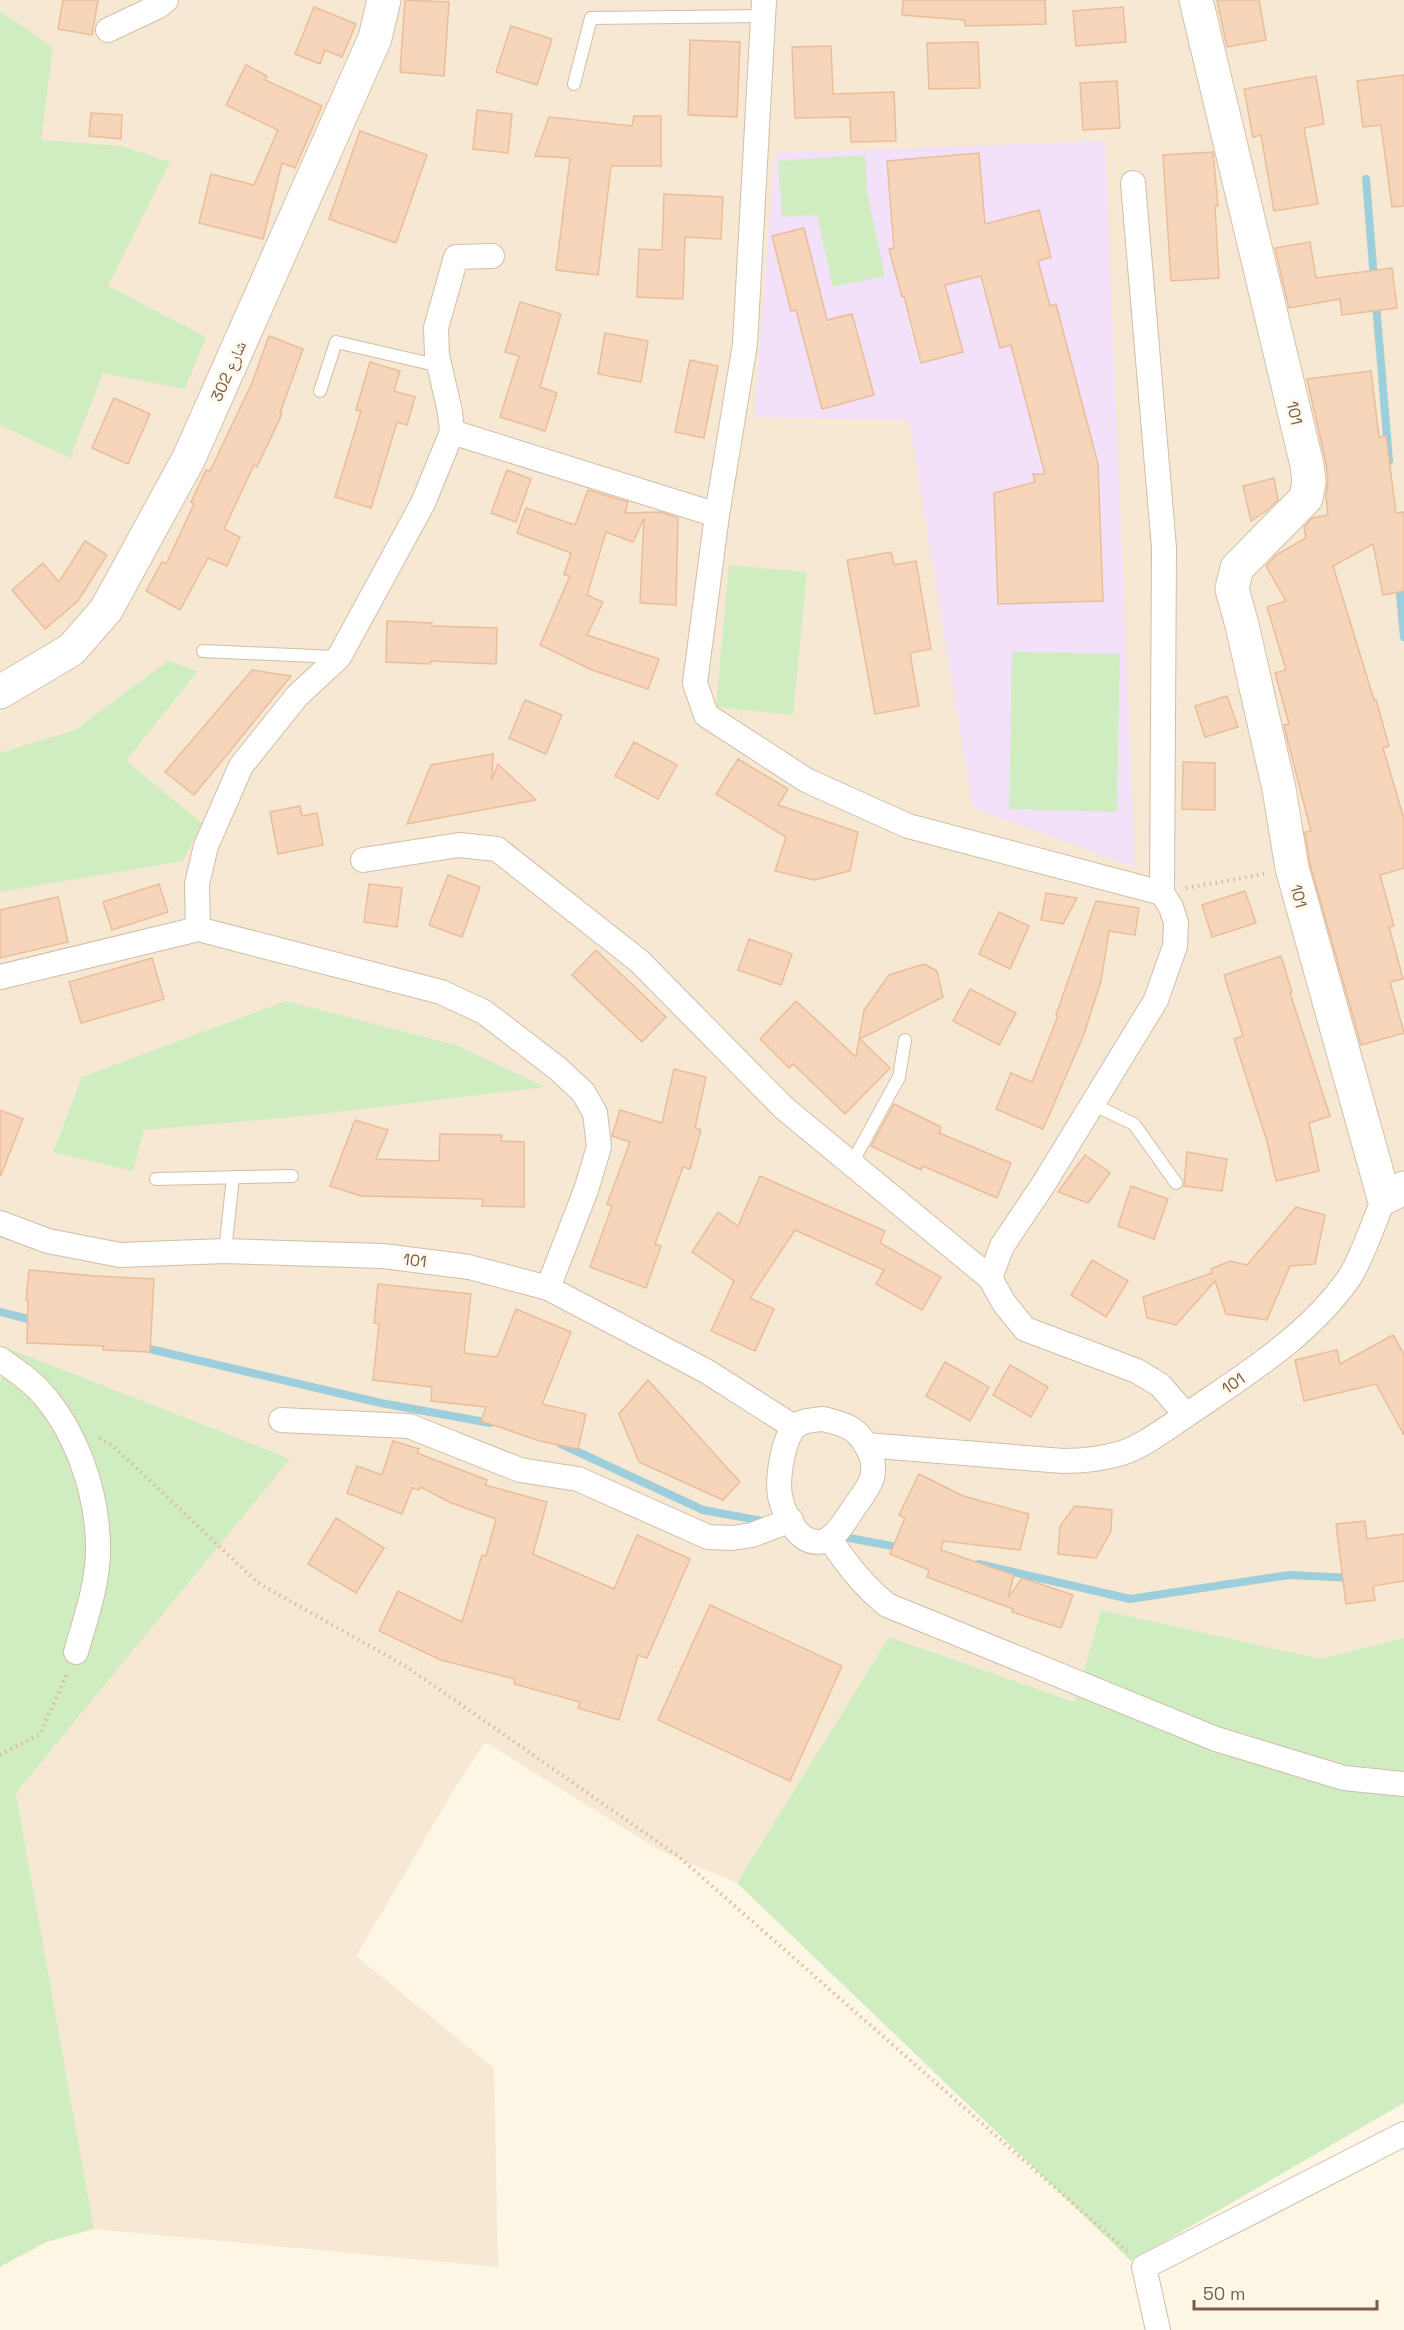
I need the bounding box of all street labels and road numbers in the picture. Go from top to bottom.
street label: شارع 302 [206,338,251,405]
street label: 101 [1282,399,1307,427]
street label: 101 [1285,882,1312,910]
street label: 101 [402,1249,428,1272]
street label: 101 [1218,1368,1249,1399]

